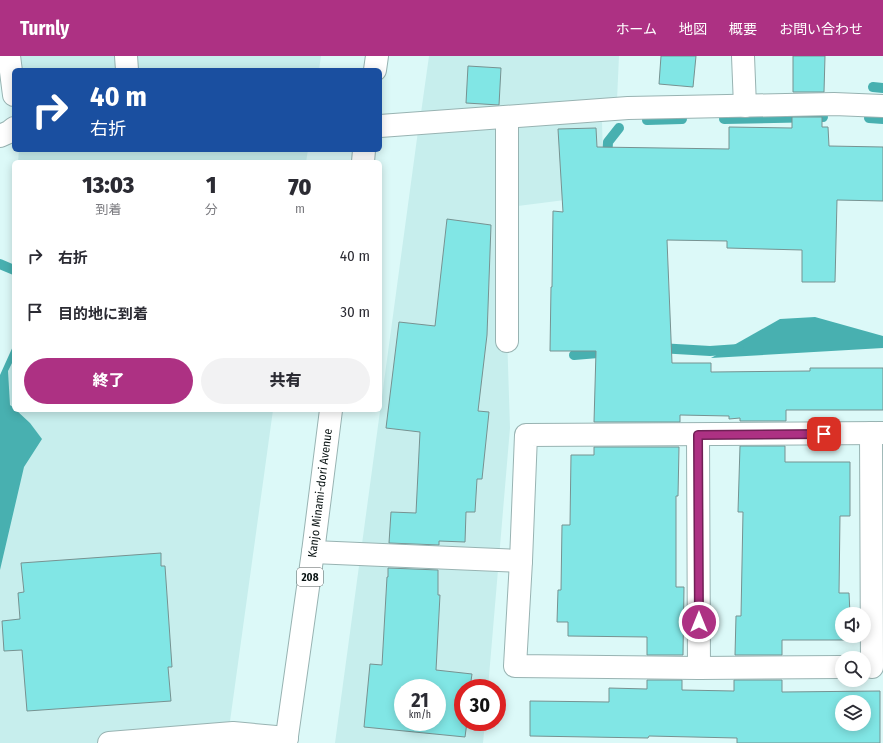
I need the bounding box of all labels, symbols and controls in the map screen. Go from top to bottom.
text: Turnly [20,17,69,40]
text: ホーム [615,21,657,38]
text: 地図 [679,21,707,38]
text: 概要 [729,21,757,38]
text: お問い合わせ [779,21,863,38]
text: 40 m [90,80,147,113]
icon: right [24,84,76,136]
text: 右折 [90,118,126,140]
text: 13:03 [82,171,134,199]
text: 1 [206,171,216,199]
text: 70 [288,173,312,201]
text: m [295,201,305,216]
text: 到着 [95,202,121,217]
text: 分 [205,202,218,217]
icon: right [24,245,46,267]
text: 40 m [340,247,370,265]
text: 右折 [58,249,88,267]
icon: arrive [24,301,46,323]
text: 30 m [340,303,370,321]
text: 目的地に到着 [58,305,148,323]
button: 終了 [24,358,193,404]
button: 共有 [201,358,370,404]
pin [807,417,841,451]
icon: arrive [813,423,835,445]
street label: Kanjo Minami-dori Avenue [305,428,335,558]
road number: 208 [297,568,323,586]
position arrow [678,601,720,643]
map controls [835,607,871,731]
button: sound [835,607,871,643]
button: search [835,651,871,687]
speed limit sign: 30 [454,679,506,731]
text: 21 [411,688,429,712]
button: layers [835,695,871,731]
text: km/h [409,709,431,721]

